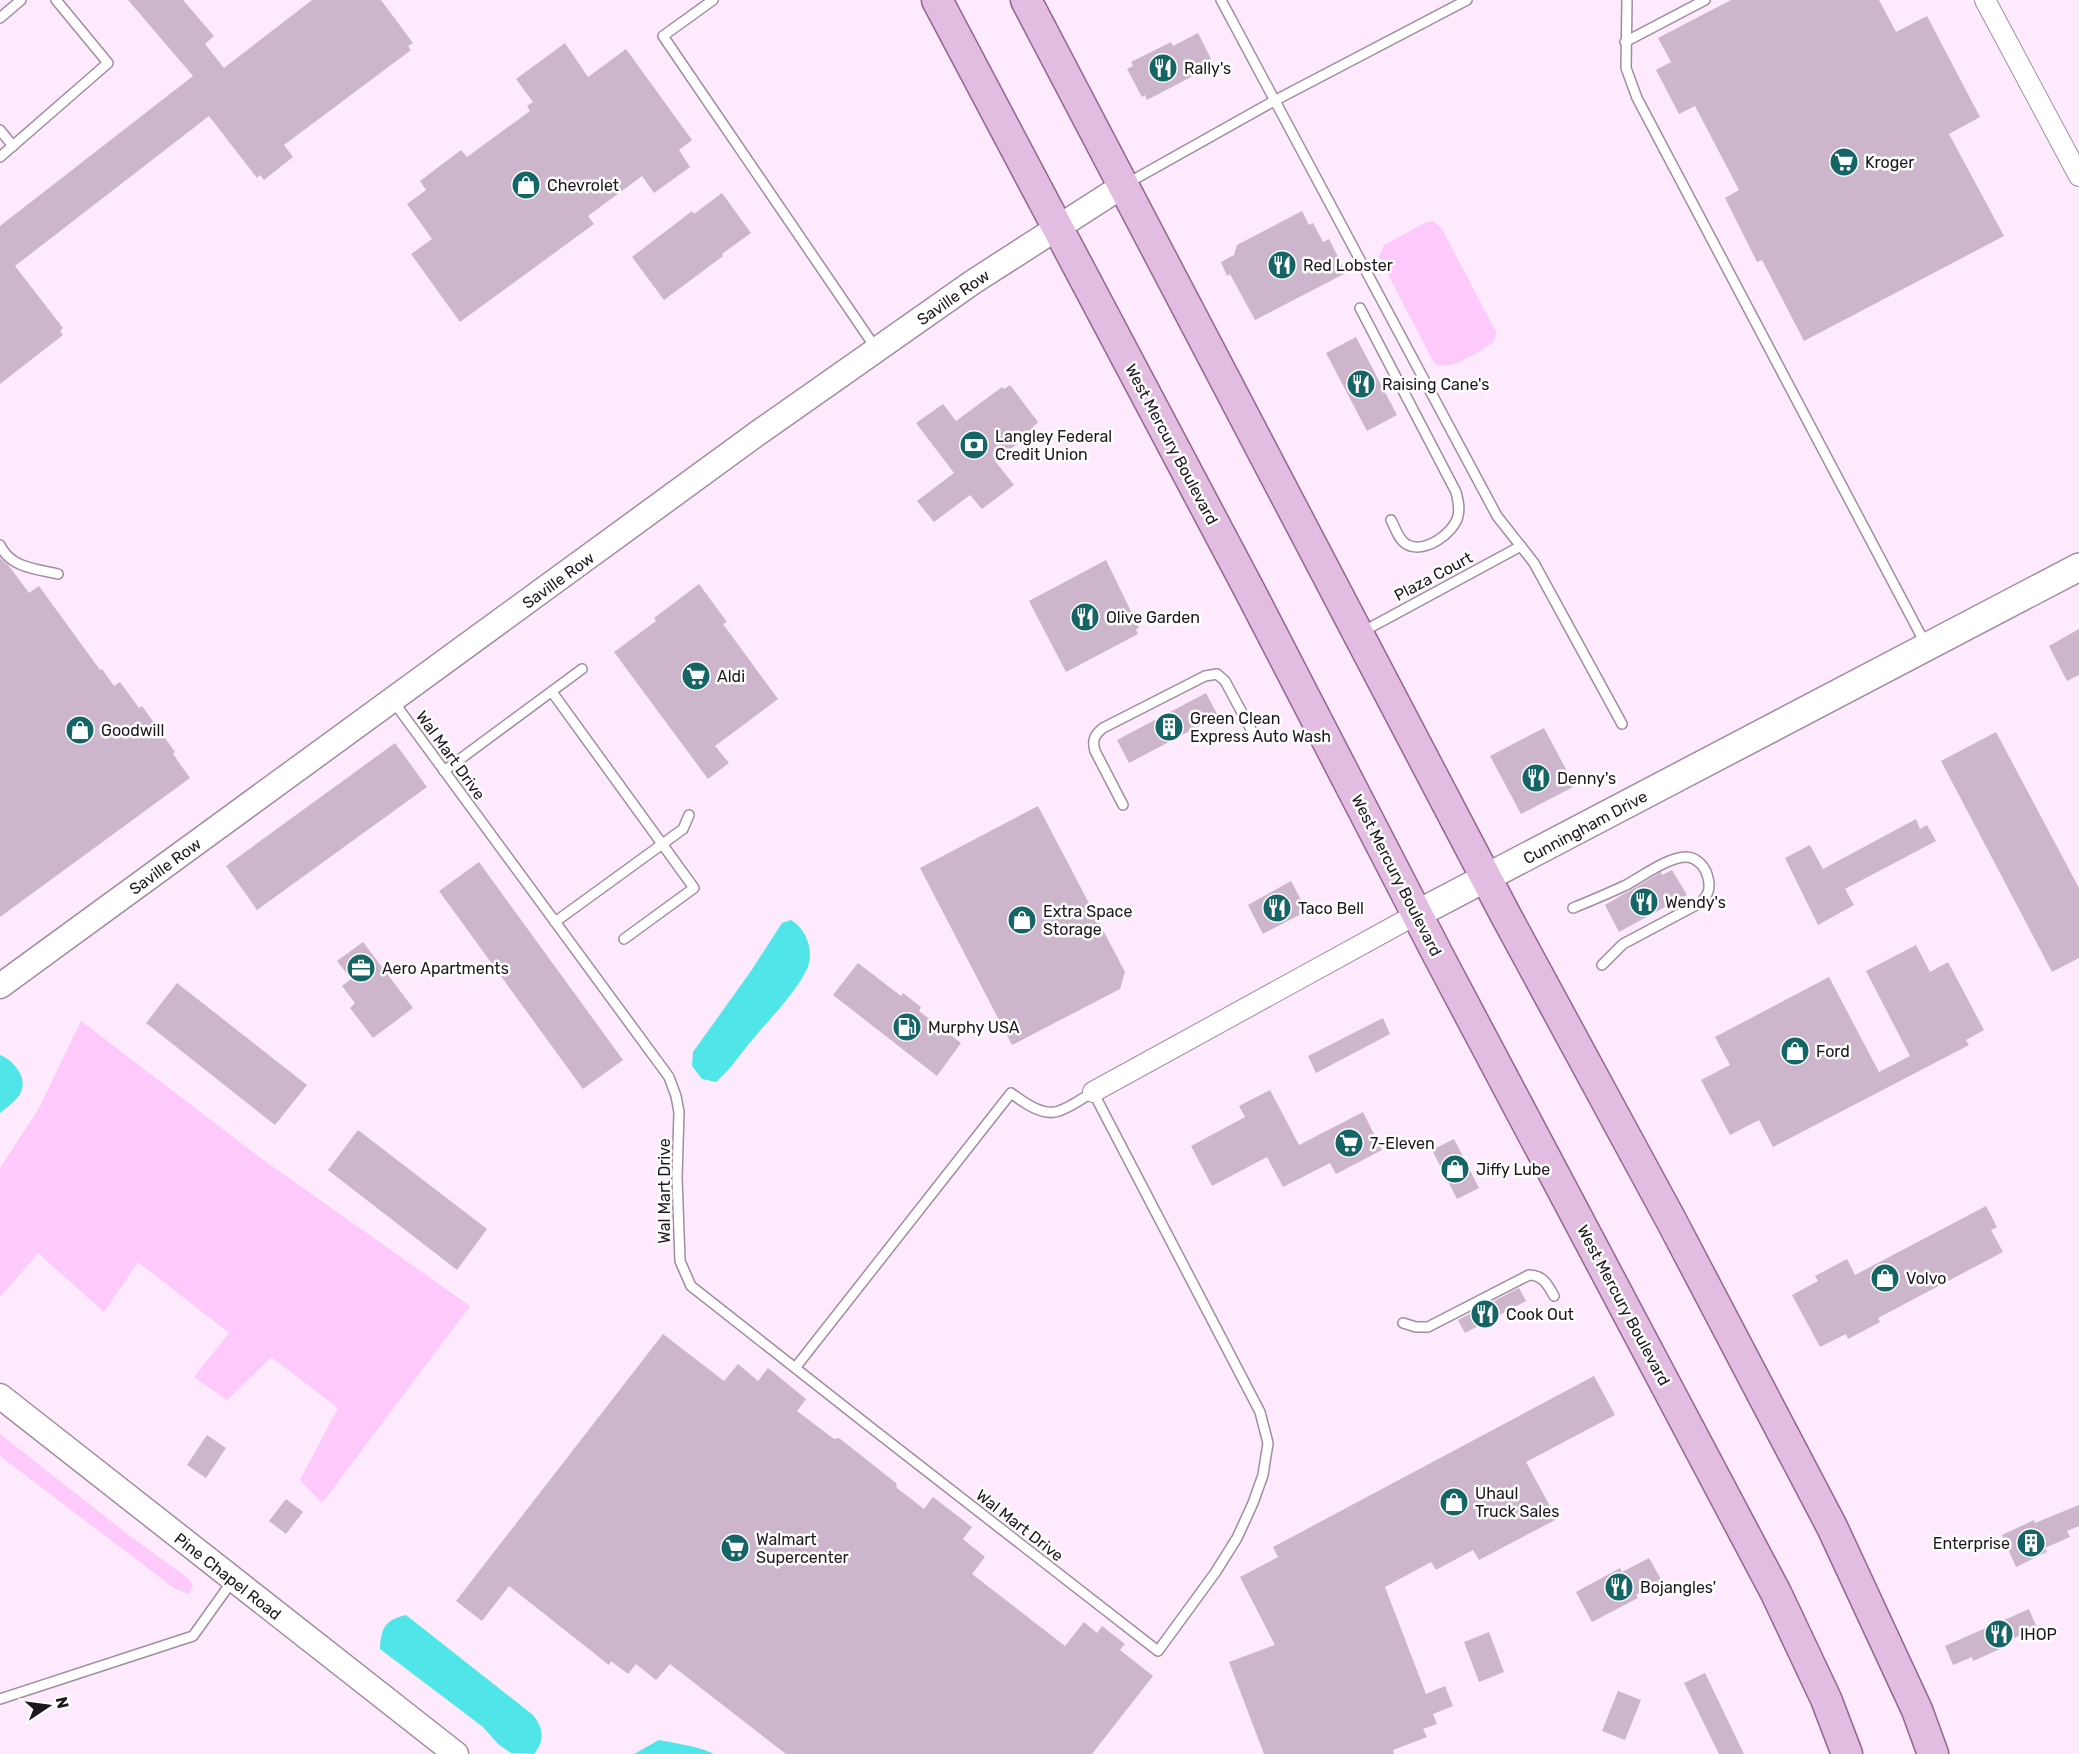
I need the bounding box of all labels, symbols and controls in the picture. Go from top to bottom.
restaurant icon: Rally's [1147,52,1179,84]
place label: Rally's [1184,59,1231,78]
supermarket icon: Kroger [1828,146,1860,178]
place label: Kroger [1865,153,1914,172]
shop icon: Chevrolet [510,169,542,201]
place label: Chevrolet [547,176,619,195]
restaurant icon: Red Lobster [1266,249,1298,281]
place label: Red Lobster [1303,256,1393,275]
street label: Saville Row [913,265,993,329]
street label: West Mercury Boulevard [1121,361,1222,528]
restaurant icon: Raising Cane's [1345,368,1377,400]
place label: Raising Cane's [1382,375,1489,394]
place label: Langley Federal Credit Union [995,427,1112,464]
bank icon: Langley Federal Credit Union [958,429,990,461]
street label: Saville Row [519,548,598,613]
street label: Plaza Court [1391,548,1476,605]
restaurant icon: Olive Garden [1069,601,1101,633]
place label: Olive Garden [1106,608,1200,627]
supermarket icon: Aldi [680,660,712,692]
place label: Aldi [717,667,745,686]
street label: Wal Mart Drive [412,707,489,804]
place label: Green Clean Express Auto Wash [1190,709,1331,746]
building icon: Green Clean Express Auto Wash [1153,711,1185,743]
shop icon: Goodwill [64,714,96,746]
place label: Goodwill [101,721,164,740]
restaurant icon: Denny's [1520,762,1552,794]
place label: Denny's [1557,769,1616,788]
street label: Cunningham Drive [1520,787,1651,868]
street label: West Mercury Boulevard [1347,791,1446,959]
street label: Saville Row [126,834,205,899]
restaurant icon: Wendy's [1628,886,1660,918]
restaurant icon: Taco Bell [1261,892,1293,924]
place label: Wendy's [1665,893,1726,912]
place label: Taco Bell [1298,899,1364,918]
place label: Extra Space Storage [1043,902,1132,939]
shop icon: Extra Space Storage [1006,904,1038,936]
office icon: Aero Apartments [345,952,377,984]
place label: Aero Apartments [382,959,509,978]
fuel station icon: Murphy USA [891,1011,923,1043]
place label: Murphy USA [928,1018,1020,1037]
shop icon: Ford [1779,1035,1811,1067]
place label: Ford [1816,1042,1850,1061]
supermarket icon: 7-Eleven [1333,1127,1365,1159]
place label: 7-Eleven [1370,1134,1435,1153]
street label: Wal Mart Drive [655,1138,674,1244]
shop icon: Jiffy Lube [1439,1153,1471,1185]
place label: Jiffy Lube [1476,1160,1550,1179]
street label: West Mercury Boulevard [1573,1222,1674,1389]
shop icon: Volvo [1869,1262,1901,1294]
place label: Volvo [1906,1269,1946,1288]
restaurant icon: Cook Out [1469,1298,1501,1330]
place label: Cook Out [1506,1305,1574,1324]
place label: Uhaul Truck Sales [1475,1484,1559,1521]
street label: Wal Mart Drive [972,1485,1067,1565]
shop icon: Uhaul Truck Sales [1438,1486,1470,1518]
building icon: Enterprise [2015,1527,2047,1559]
street label: Pine Chapel Road [171,1529,285,1624]
place label: Walmart Supercenter [756,1530,849,1567]
supermarket icon: Walmart Supercenter [719,1532,751,1564]
place label: Enterprise [1933,1534,2010,1553]
restaurant icon: Bojangles' [1603,1571,1635,1603]
place label: Bojangles' [1640,1578,1716,1597]
restaurant icon: IHOP [1983,1618,2015,1650]
place label: IHOP [2020,1625,2057,1644]
north arrow [18,1676,78,1736]
text: N [52,1695,73,1710]

